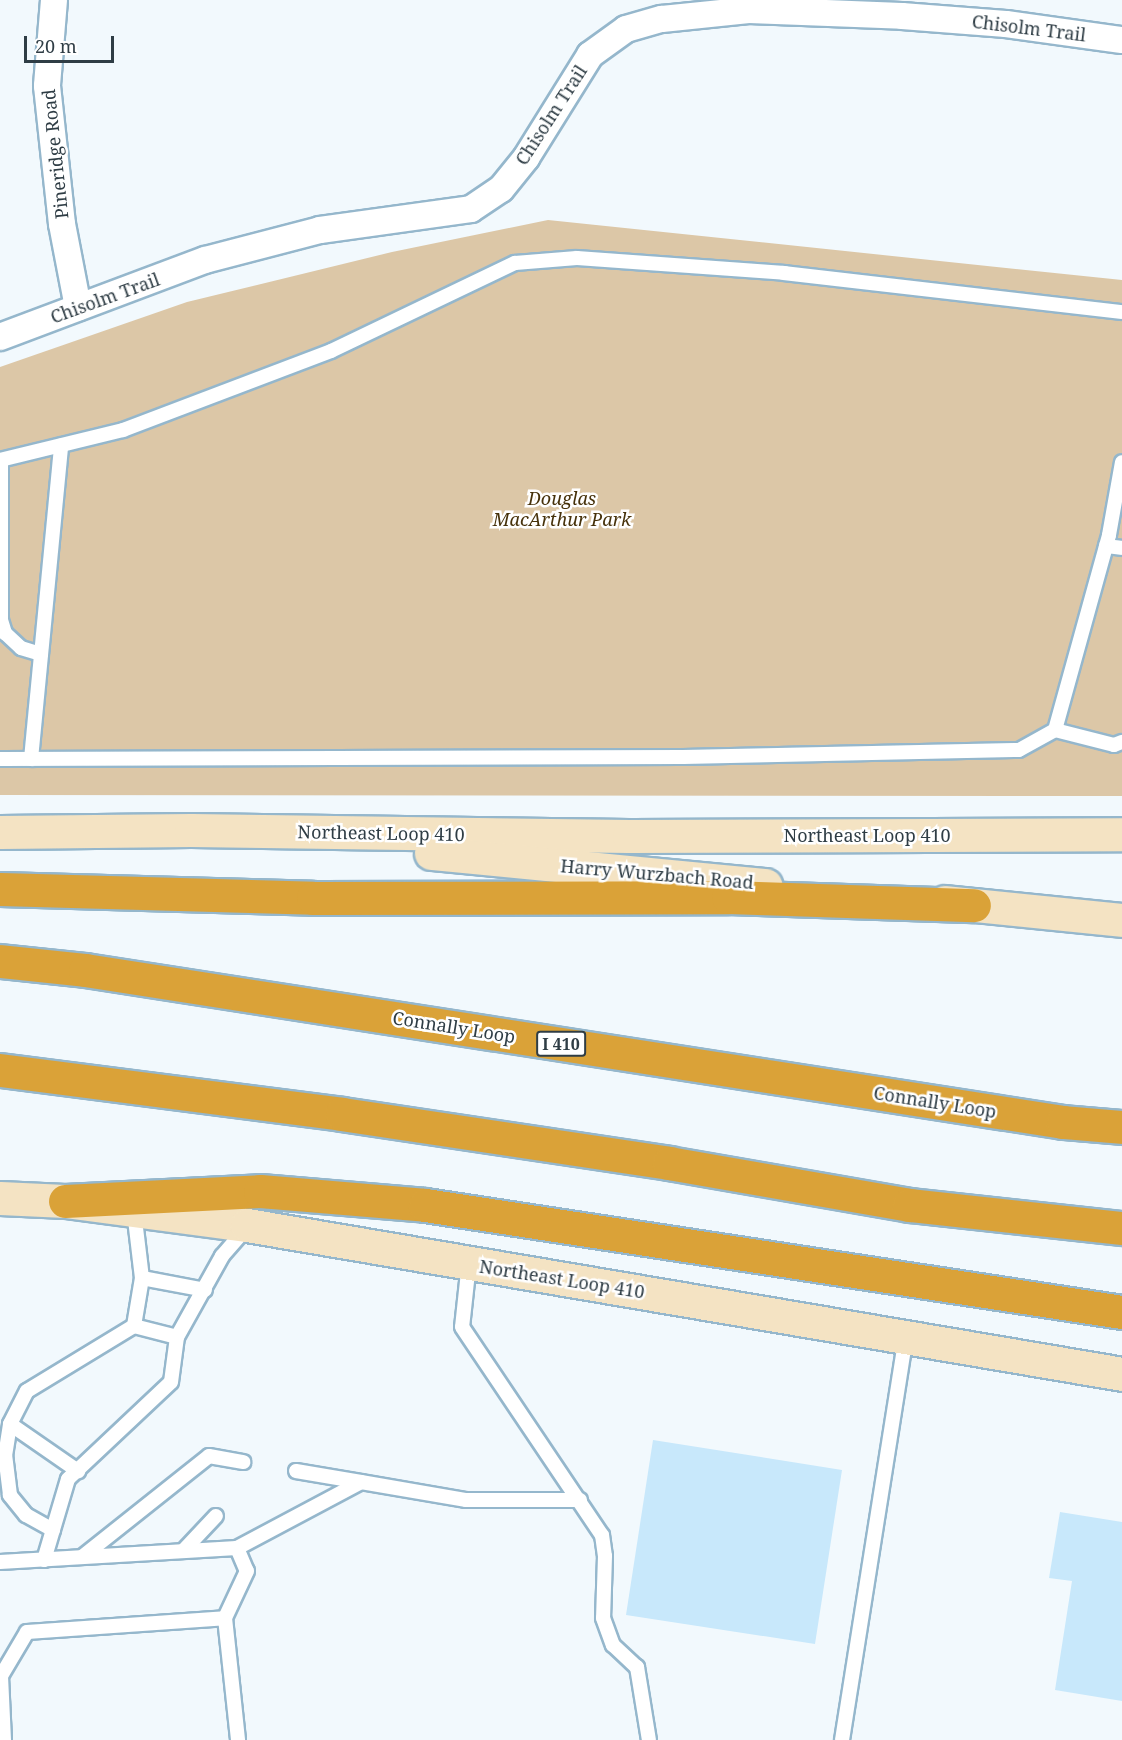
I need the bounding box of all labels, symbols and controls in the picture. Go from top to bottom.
street label: Chisolm Trail [971,10,1087,46]
scale bar [27,24,117,62]
text: 20 m [35,34,77,58]
street label: Chisolm Trail [511,61,591,169]
street label: Pineridge Road [37,88,73,220]
street label: Chisolm Trail [47,268,163,328]
park label: Douglas MacArthur Park [493,488,631,530]
street label: Northeast Loop 410 [297,821,465,845]
street label: Northeast Loop 410 [783,824,951,846]
street label: Harry Wurzbach Road [560,855,754,893]
street label: Connally Loop [391,1007,517,1047]
road number: I 410 [536,1031,586,1057]
street label: Connally Loop [872,1082,998,1122]
street label: Northeast Loop 410 [478,1255,646,1303]

